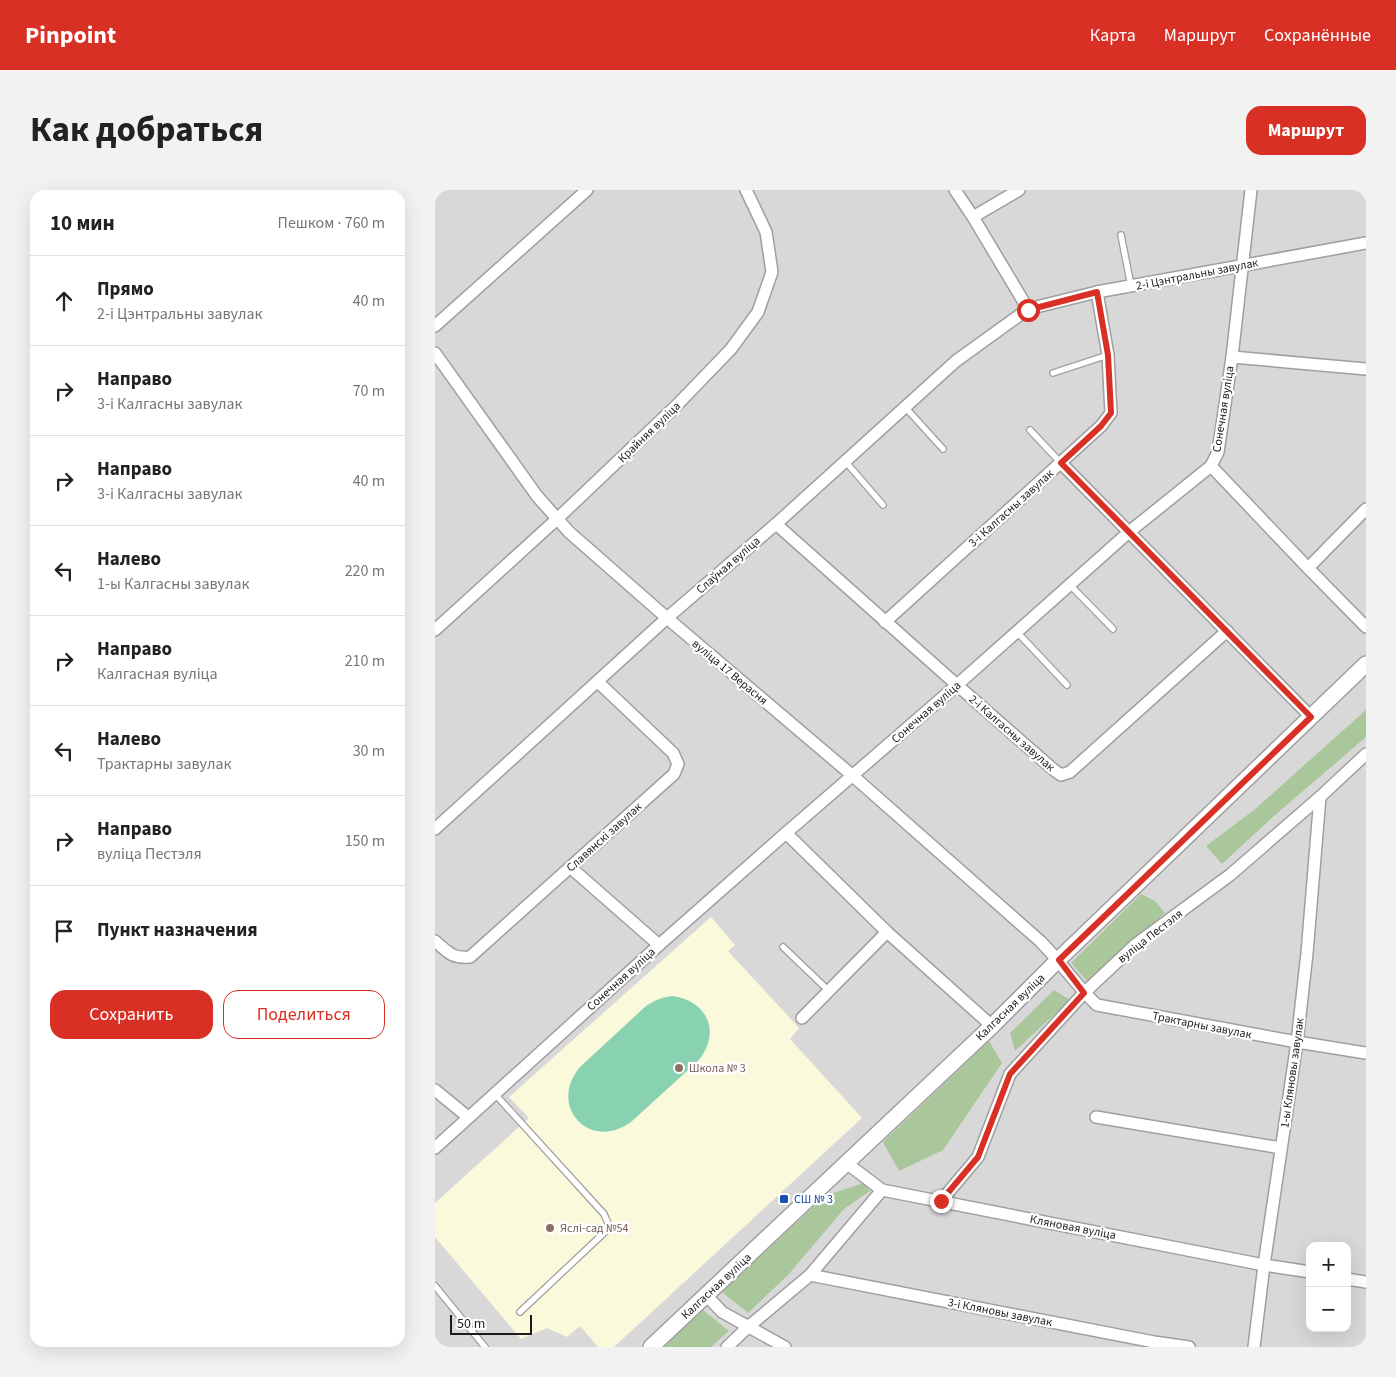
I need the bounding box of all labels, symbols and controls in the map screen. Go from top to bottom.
text: Pinpoint [25,18,116,53]
text: Карта [1090,23,1136,48]
text: Маршрут [1164,23,1236,48]
text: Сохранённые [1264,23,1371,48]
text: Как добраться [30,105,263,155]
button: Маршрут [1246,106,1366,155]
text: 10 мин [50,208,115,238]
text: Пешком · 760 m [278,212,385,234]
street label: 2-і Цэнтральны завулак [1135,254,1260,295]
text: Прямо [97,276,154,303]
icon: ahead [50,287,78,315]
text: 40 m [353,290,385,312]
route start [1017,299,1040,322]
text: 2-і Цэнтральны завулак [97,303,262,325]
street label: Сонечная вуліца [1208,365,1239,453]
text: Направо [97,366,172,393]
icon: right [50,377,78,405]
text: 70 m [353,380,385,402]
text: 3-і Калгасны завулак [97,393,243,415]
street label: Крайняя вуліца [614,398,685,467]
text: Направо [97,456,172,483]
street label: 3-і Калгасны завулак [965,466,1058,551]
icon: right [50,467,78,495]
text: 40 m [353,470,385,492]
text: 3-і Калгасны завулак [97,483,243,505]
street label: Слаўная вуліца [693,533,764,598]
text: Налево [97,546,161,573]
icon: left [50,557,78,585]
text: 220 m [345,560,385,582]
text: 1-ы Калгасны завулак [97,573,249,595]
text: Направо [97,636,172,663]
street label: вуліца 17 Верасня [688,636,771,709]
icon: right [50,647,78,675]
text: 210 m [345,650,385,672]
text: Калгасная вуліца [97,663,218,685]
street label: Сонечная вуліца [888,677,965,747]
street label: 2-і Калгасны завулак [965,691,1058,776]
text: Налево [97,726,161,753]
icon: left [50,737,78,765]
text: 30 m [353,740,385,762]
text: Трактарны завулак [97,753,231,775]
street label: Славянскі завулак [563,799,646,876]
text: Направо [97,816,172,843]
icon: right [50,827,78,855]
text: 150 m [345,830,385,852]
text: вуліца Пестэля [97,843,202,865]
street label: вуліца Пестэля [1114,906,1186,967]
icon: arrive [50,917,78,945]
text: Пункт назначения [97,917,258,944]
street label: Сонечная вуліца [583,944,659,1015]
street label: Калгасная вуліца [972,970,1049,1045]
button: Сохранить [50,990,213,1039]
button: Поделиться [223,990,385,1039]
street label: Трактарны завулак [1151,1008,1253,1043]
street label: 1-ы Кляновы завулак [1276,1017,1309,1129]
place label: Школа № 3 [689,1060,746,1077]
marker: Школа № 3 [673,1062,685,1074]
route end [930,1190,953,1213]
place label: СШ № 3 [794,1191,833,1208]
marker: СШ № 3 [778,1193,790,1205]
street label: Кляновая вуліца [1028,1211,1117,1244]
place label: Яслі-сад №54 [560,1220,629,1237]
marker: Яслі-сад №54 [544,1222,556,1234]
map controls [1306,1242,1351,1332]
button: + [1306,1242,1351,1287]
street label: Калгасная вуліца [677,1249,755,1323]
button: − [1306,1287,1351,1332]
street label: 3-і Кляновы завулак [946,1294,1054,1331]
scale bar [450,1312,533,1335]
text: 50 m [457,1314,485,1334]

